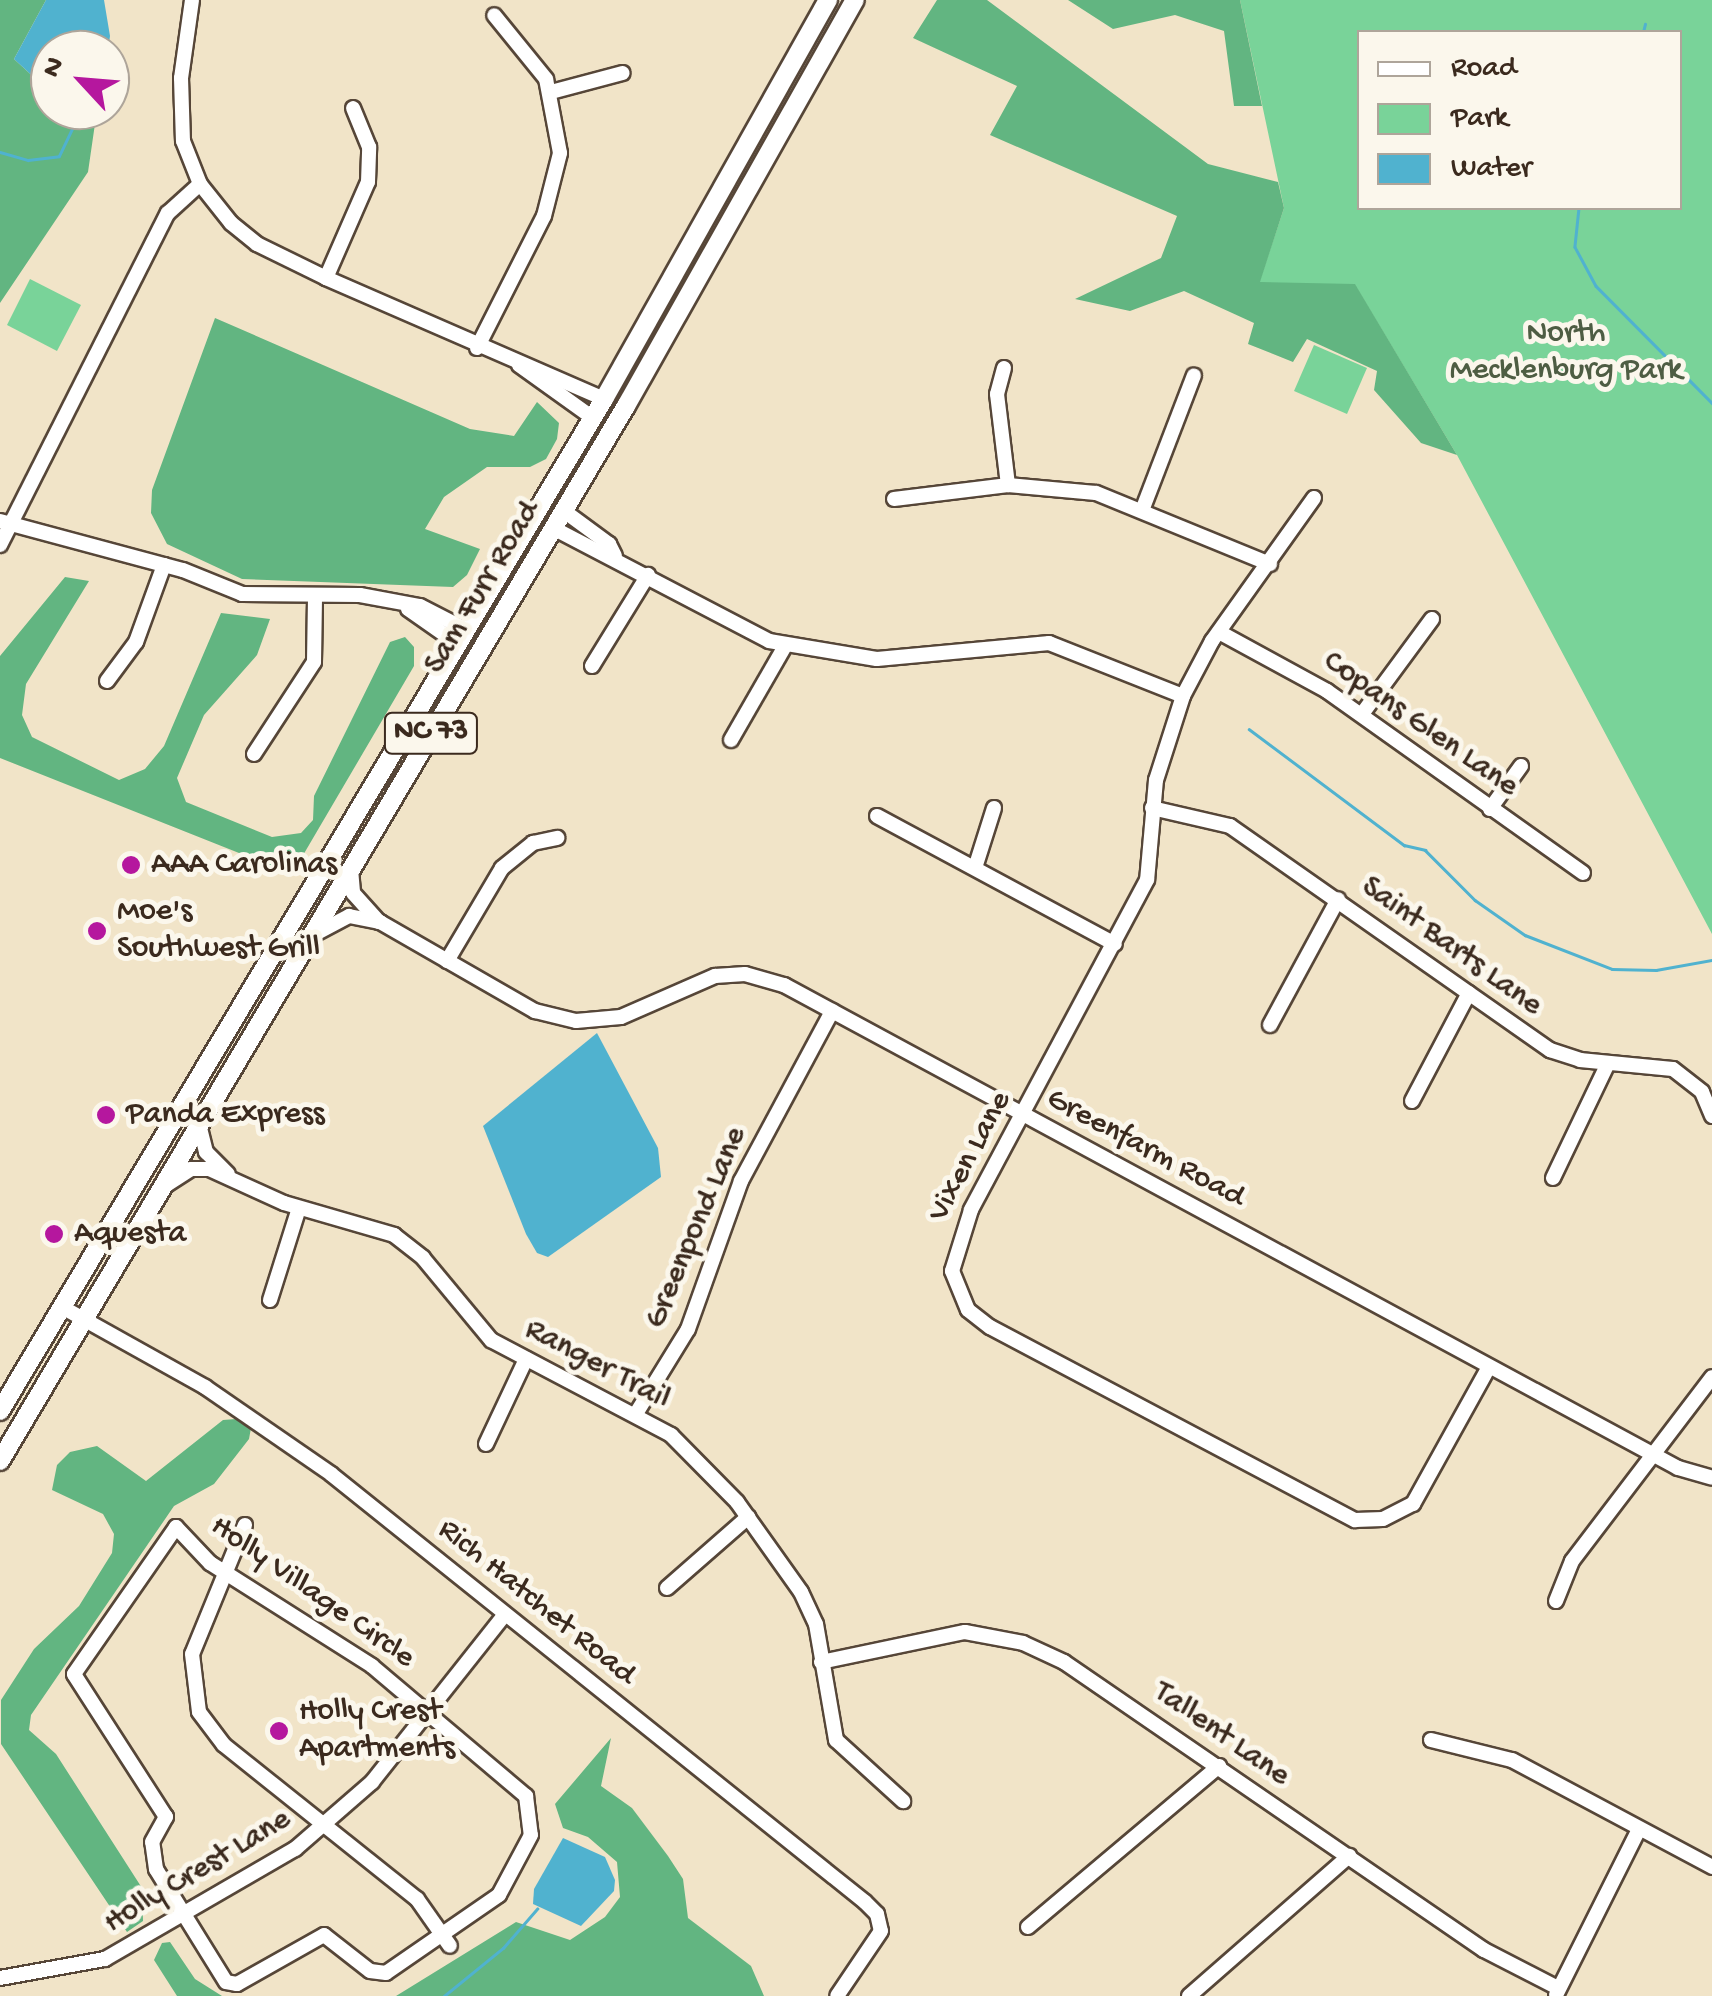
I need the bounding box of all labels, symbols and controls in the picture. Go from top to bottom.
north arrow [30,30,130,130]
legend [1357,30,1682,210]
text: N [36,52,73,83]
text: Road [1451,52,1517,87]
text: Park [1451,102,1508,137]
text: Water [1451,152,1532,187]
park label: North Mecklenburg Park [1450,316,1682,391]
street label: Sam Furr Road [416,495,550,681]
street label: Copans Glen Lane [1315,643,1525,807]
road number: NC 73 [384,708,478,758]
place label: AAA Carolinas [151,846,337,884]
marker: AAA Carolinas [120,854,142,876]
street label: Saint Barts Lane [1353,868,1549,1026]
place label: Moe's Southwest Grill [117,894,320,969]
marker: Moe's Southwest Grill [86,920,108,942]
street label: Greenfarm Road [1039,1081,1251,1217]
street label: Vixen Lane [921,1085,1021,1229]
place label: Panda Express [126,1096,325,1134]
marker: Panda Express [95,1104,117,1126]
street label: Greenpond Lane [637,1122,757,1334]
place label: Aquesta [74,1215,186,1253]
marker: Aquesta [43,1223,65,1245]
street label: Ranger Trail [518,1311,676,1419]
street label: Holly Village Circle [202,1508,422,1678]
street label: Rich Hatchet Road [429,1511,643,1695]
street label: Tallent Lane [1145,1674,1297,1796]
place label: Holly Crest Apartments [299,1694,455,1769]
marker: Holly Crest Apartments [268,1720,290,1742]
street label: Holly Crest Lane [98,1801,298,1943]

